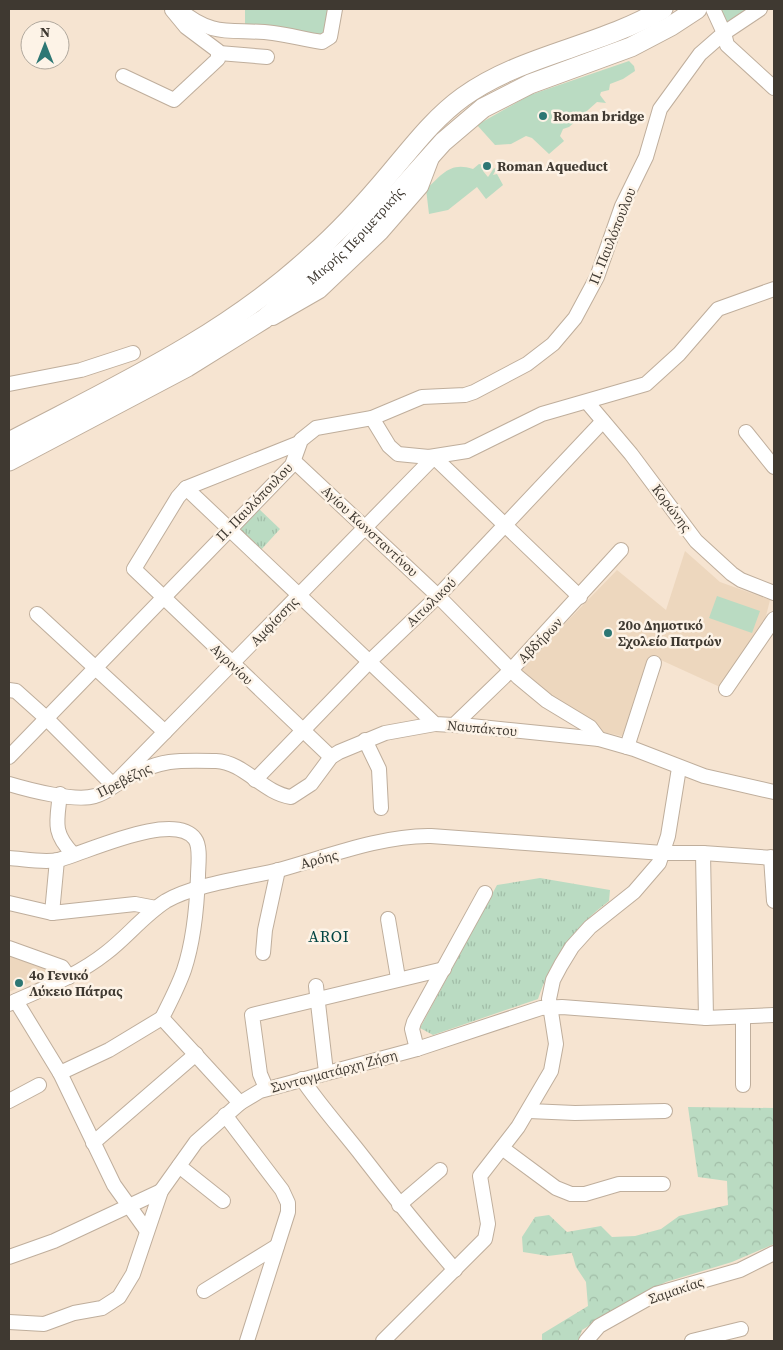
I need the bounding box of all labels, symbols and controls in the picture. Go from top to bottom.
north arrow [20,20,70,70]
text: N [40,22,50,42]
place label: Roman bridge [553,106,644,126]
marker: Roman bridge [537,110,549,122]
place label: Roman Aqueduct [497,156,609,176]
marker: Roman Aqueduct [481,160,493,172]
street label: Μικρής Περιμετρικής [302,182,408,289]
street label: Π. Παυλόπουλου [584,185,640,287]
street label: Π. Παυλόπουλου [211,458,297,546]
street label: Κορώνης [647,480,697,536]
street label: Αγίου Κωνσταντίνου [317,481,423,581]
street label: Αιτωλικού [401,573,461,631]
street label: Αμφίσσης [245,592,303,650]
street label: Αβδήρων [513,612,567,667]
place label: 20ο Δημοτικό Σχολείο Πατρών [618,615,722,651]
marker: 20ο Δημοτικό Σχολείο Πατρών [602,627,614,639]
street label: Αγρινίου [206,639,258,689]
street label: Ναυπάκτου [446,715,518,741]
street label: Πρεβέζης [93,758,155,802]
street label: Αρόης [298,844,340,874]
district label: AROI [308,925,350,947]
place label: 4ο Γενικό Λύκειο Πάτρας [29,965,123,1001]
marker: 4ο Γενικό Λύκειο Πάτρας [13,977,25,989]
street label: Συνταγματάρχη Ζήση [269,1044,399,1098]
street label: Σαμακίας [646,1271,706,1309]

